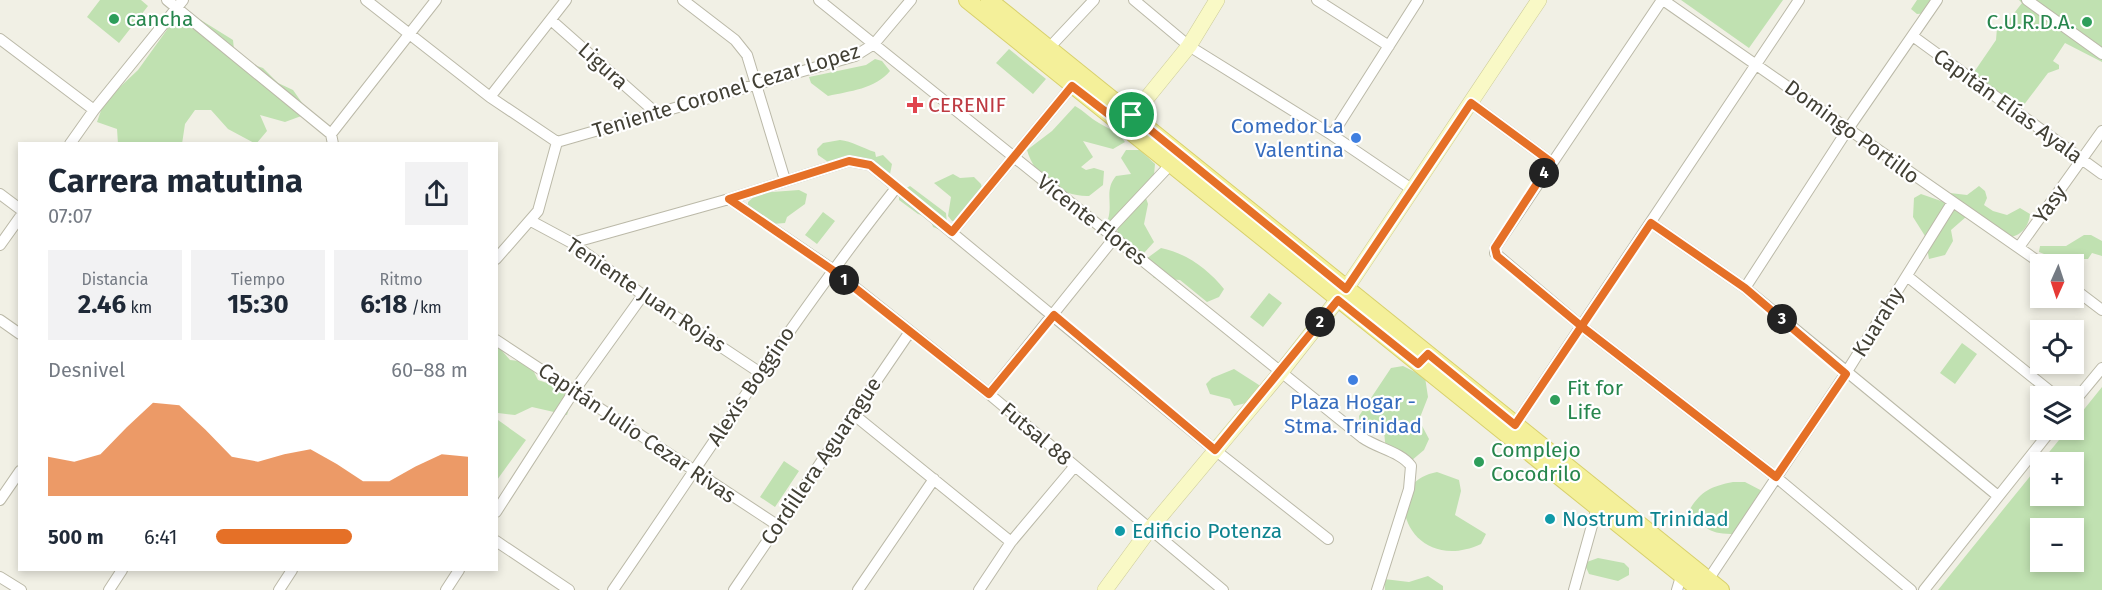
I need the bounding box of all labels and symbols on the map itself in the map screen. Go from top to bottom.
place label: cancha [126,6,193,32]
place label: C.U.R.D.A. [1987,9,2075,35]
marker: cancha [107,12,121,26]
marker: C.U.R.D.A. [2080,15,2094,29]
street label: Ligura [573,37,633,95]
street label: Teniente Coronel Cezar Lopez [589,38,863,144]
street label: Capitán Elías Ayala [1928,43,2088,169]
street label: Domingo Portillo [1779,74,1925,190]
pin [1106,89,1157,140]
place label: CERENIF [928,92,1006,118]
marker: CERENIF [906,96,924,114]
place label: Comedor La Valentina [1231,113,1344,163]
marker: Comedor La Valentina [1349,131,1363,145]
pin: 4 [1529,158,1559,188]
street label: Vicente Flores [1032,169,1152,271]
street label: Yasy [2027,179,2073,228]
street label: Teniente Juan Rojas [561,232,731,358]
north arrow [2030,254,2084,308]
pin: 1 [829,265,859,295]
street label: Kuarahy [1847,282,1910,362]
pin: 3 [1767,304,1797,334]
pin: 2 [1305,307,1335,337]
street label: Alexis Boggino [702,321,800,451]
street label: Capitán Julio Cezar Rivas [533,357,741,509]
street label: Cordillera Aguarague [755,372,887,550]
marker: Plaza Hogar - Stma. Trinidad [1346,373,1360,387]
place label: Fit for Life [1567,375,1623,425]
place label: Plaza Hogar - Stma. Trinidad [1284,389,1422,439]
marker: Fit for Life [1548,393,1562,407]
street label: Futsal 88 [995,397,1077,471]
place label: Complejo Cocodrilo [1491,437,1581,487]
marker: Complejo Cocodrilo [1472,455,1486,469]
place label: Nostrum Trinidad [1562,506,1729,532]
marker: Nostrum Trinidad [1543,512,1557,526]
place label: Edificio Potenza [1132,518,1282,544]
marker: Edificio Potenza [1113,524,1127,538]

